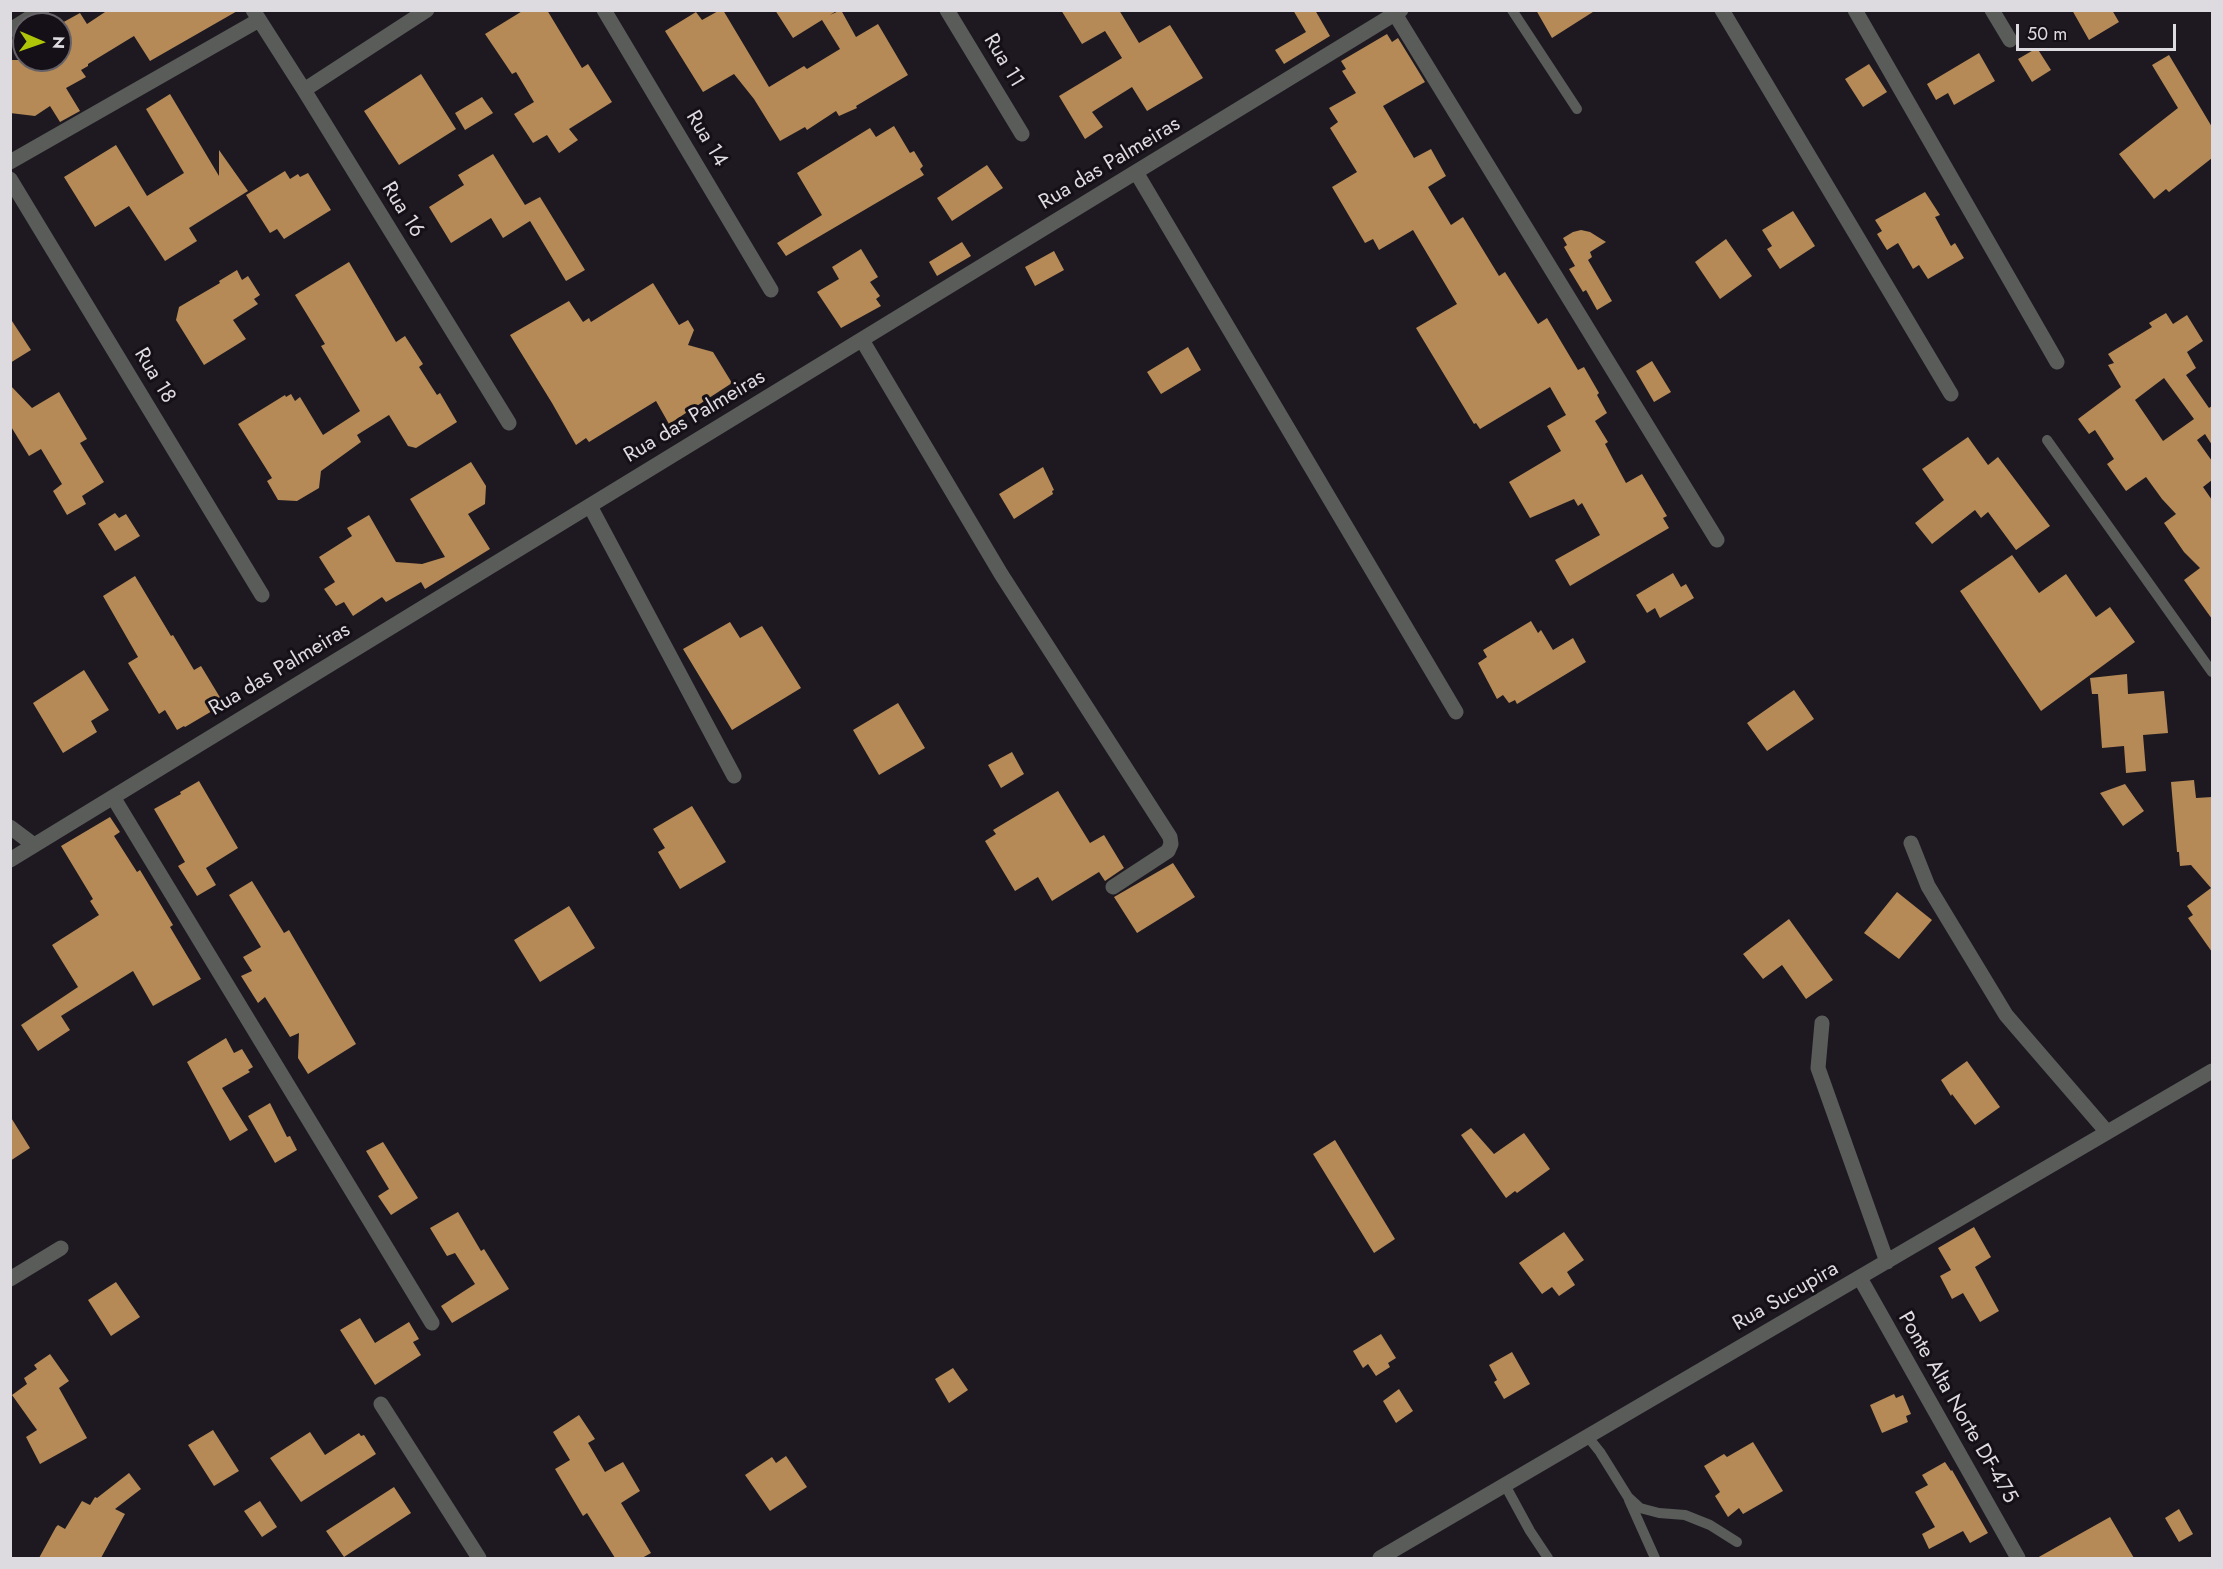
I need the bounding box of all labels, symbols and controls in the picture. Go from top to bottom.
north arrow [12,12,72,72]
scale bar [2019,12,2180,50]
text: 50 m [2027,21,2067,47]
street label: Rua 11 [977,30,1029,92]
text: N [47,36,70,49]
street label: Rua 14 [680,106,732,172]
street label: Rua das Palmeiras [1035,112,1185,216]
street label: Rua 16 [375,178,429,242]
street label: Rua 18 [128,344,180,408]
street label: Rua das Palmeiras [620,365,770,469]
street label: Rua das Palmeiras [205,618,355,722]
street label: Rua Sucupira [1729,1257,1843,1337]
street label: Ponte Alta Norte DF-475 [1892,1308,2022,1508]

